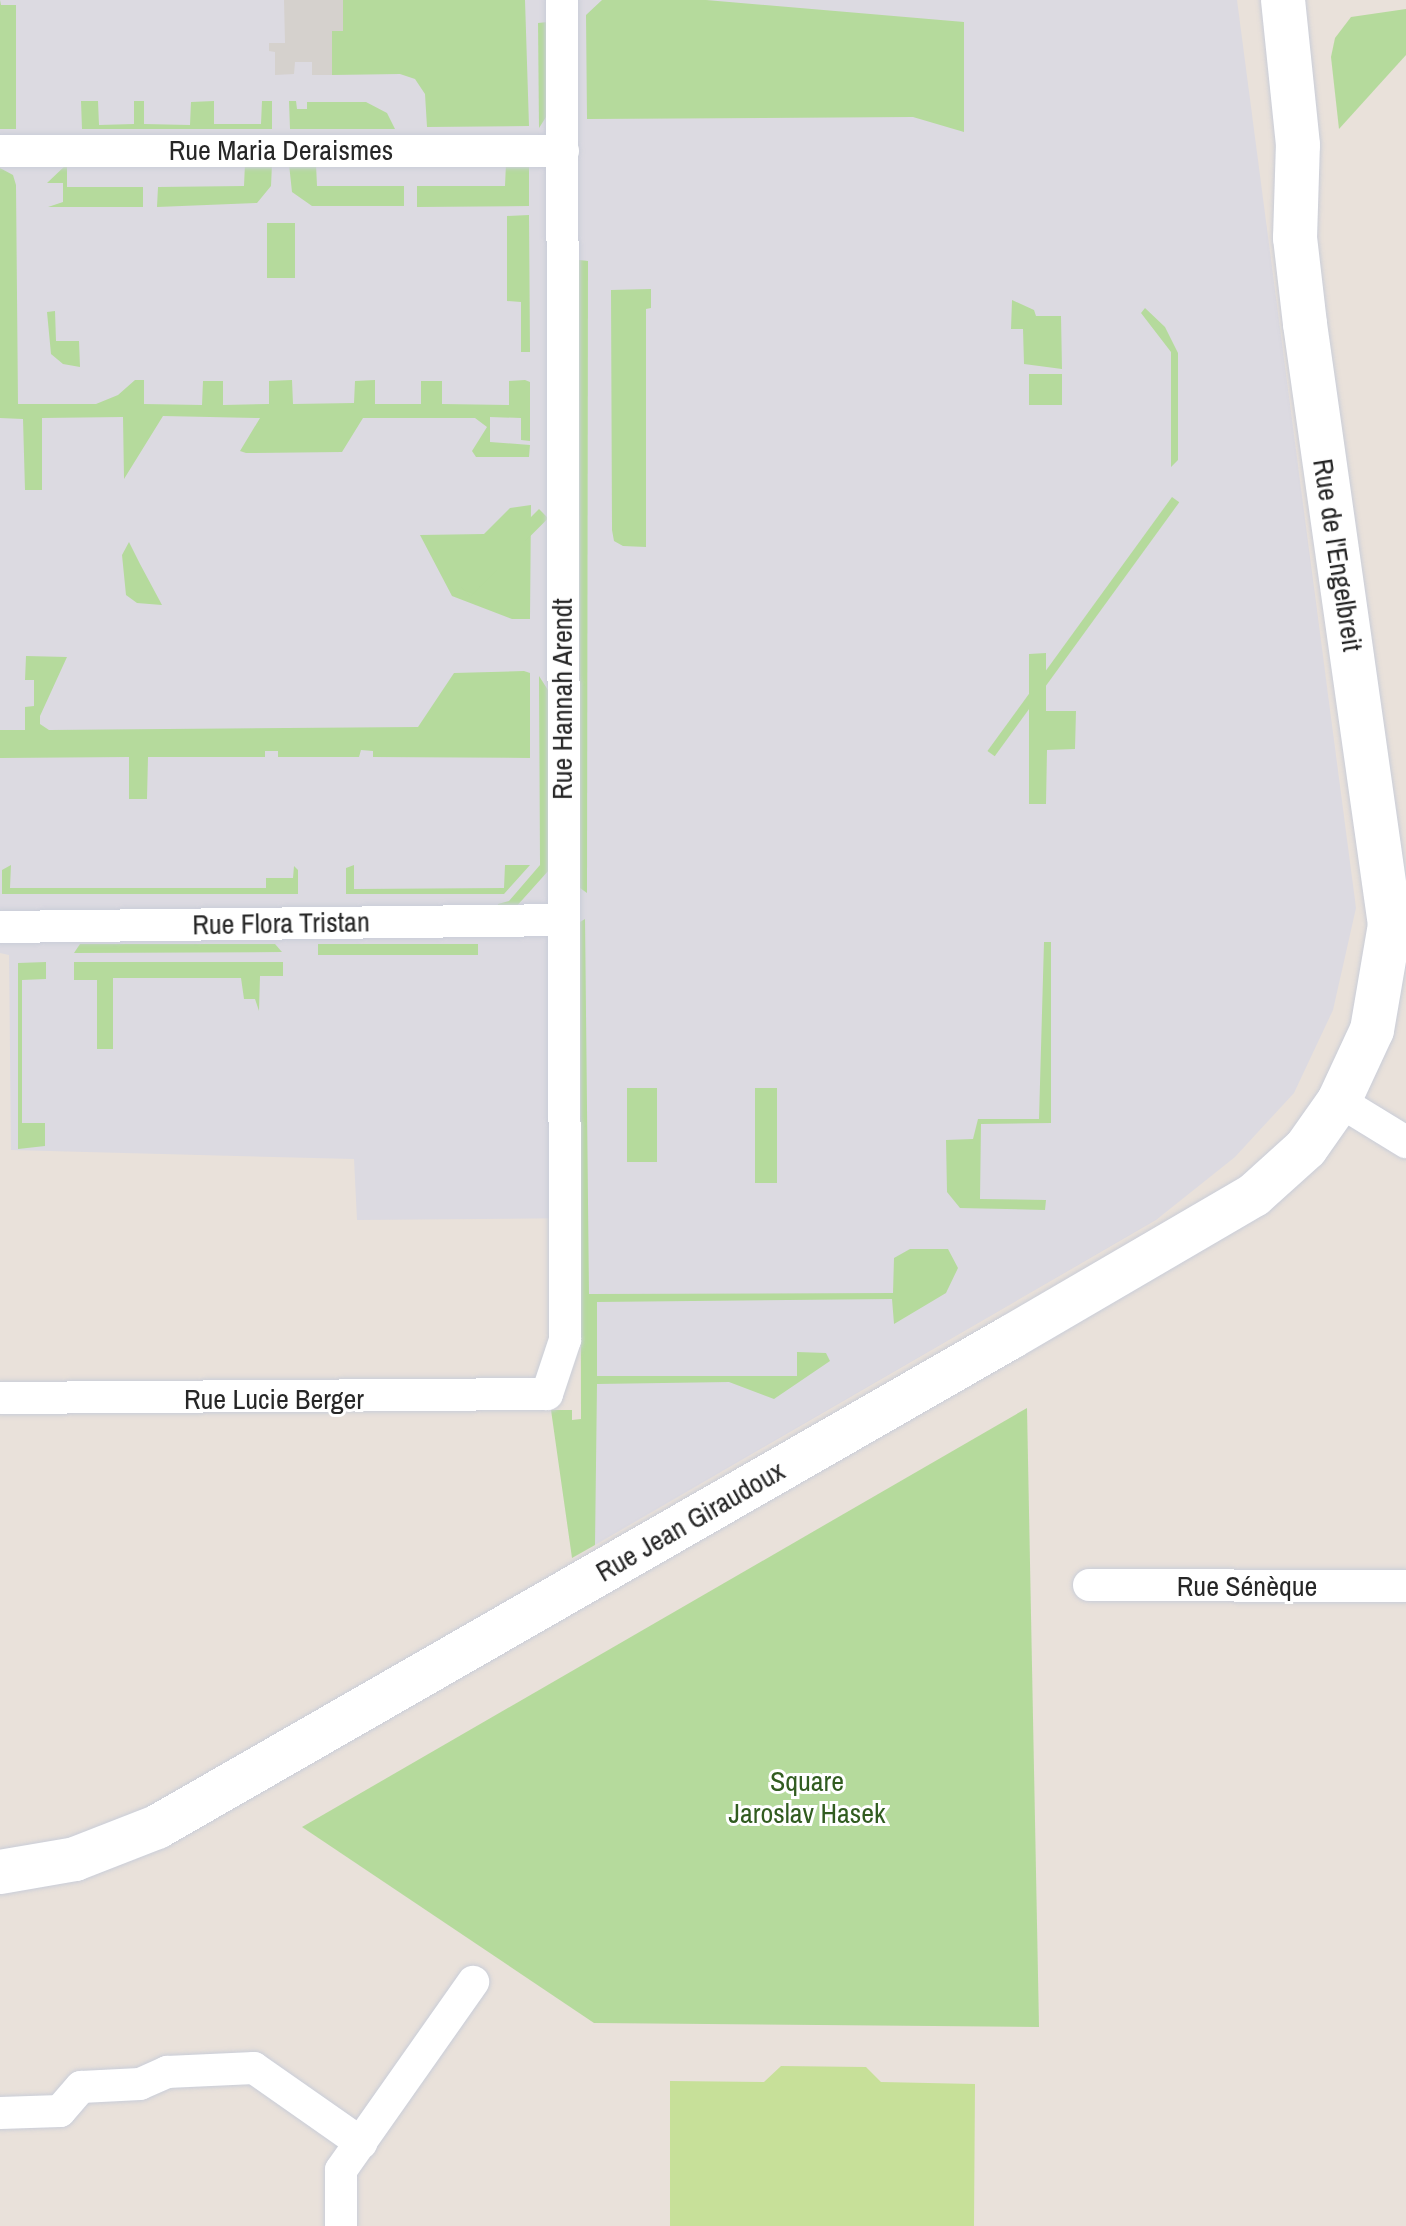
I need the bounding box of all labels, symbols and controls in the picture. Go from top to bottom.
street label: Rue Maria Deraismes [169,133,393,167]
street label: Rue de l'Engelbreit [1306,456,1370,654]
street label: Rue Hannah Arendt [545,598,579,800]
street label: Rue Flora Tristan [192,905,370,941]
street label: Rue Lucie Berger [184,1382,364,1416]
street label: Rue Jean Giraudoux [590,1453,790,1589]
street label: Rue Sénèque [1177,1569,1317,1603]
park label: Square Jaroslav Hasek [729,1764,885,1830]

